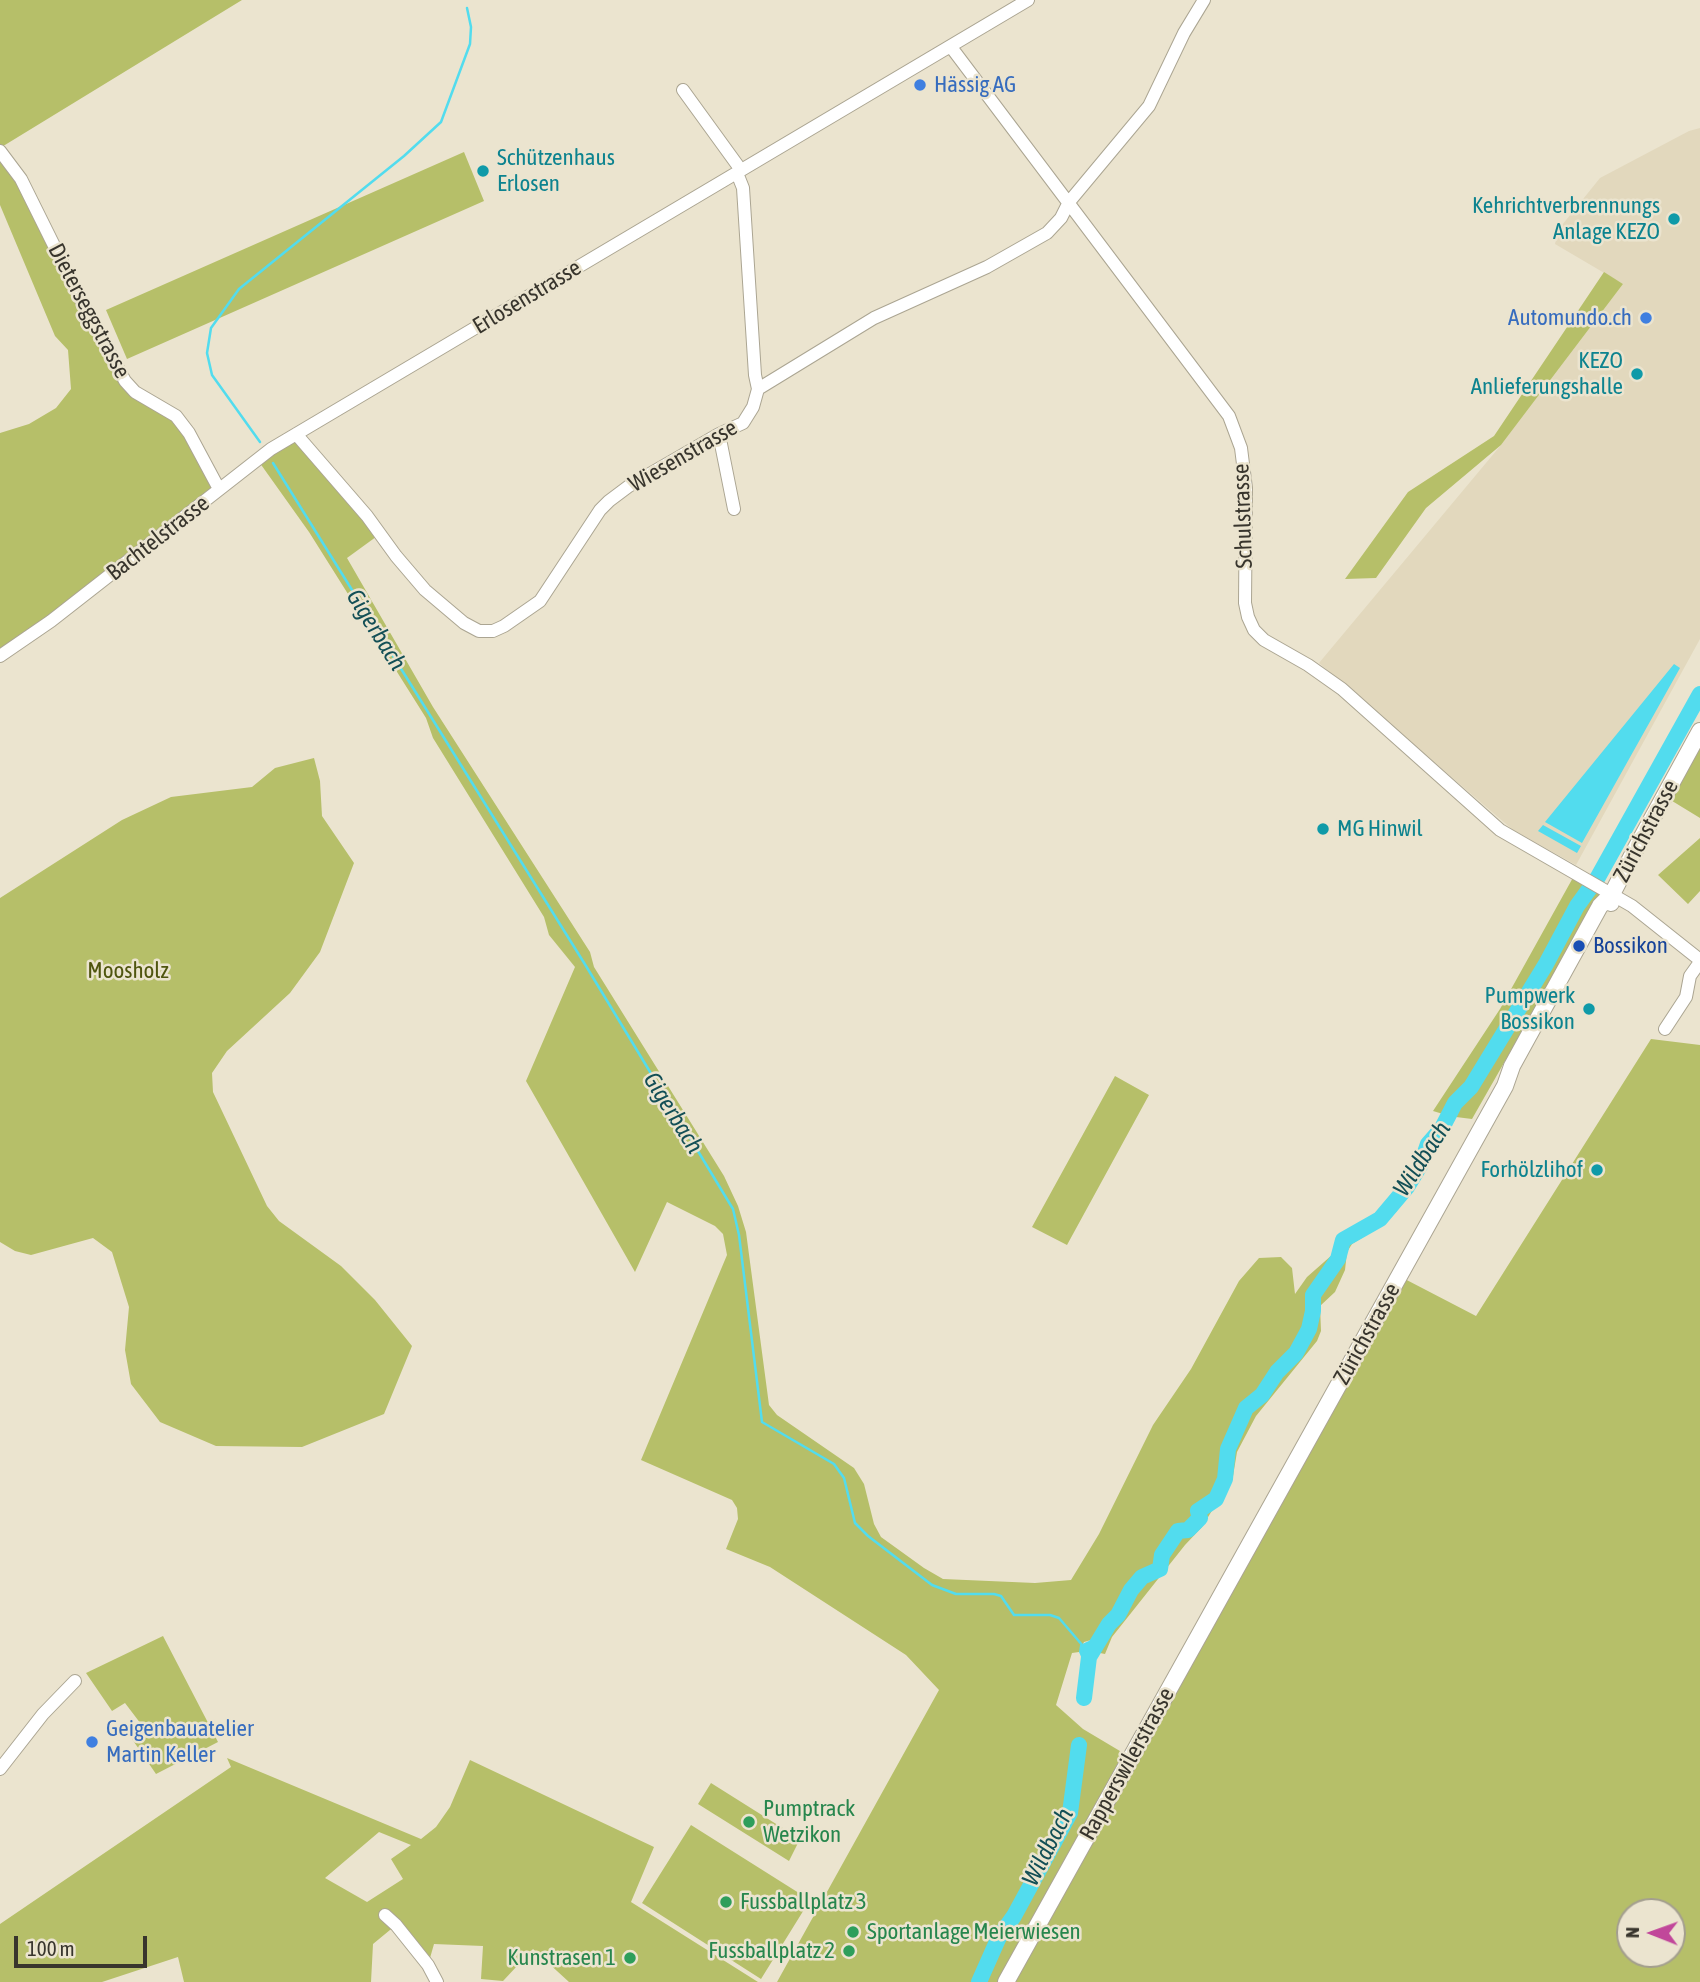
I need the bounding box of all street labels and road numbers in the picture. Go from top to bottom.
street label: Dieterseggstrasse [42,239,136,383]
street label: Erlosenstrasse [468,254,586,340]
street label: Wiesenstrasse [624,414,742,498]
street label: Schulstrasse [1227,463,1259,569]
street label: Bachtelstrasse [101,489,215,587]
street label: Zürichstrasse [1608,775,1684,887]
street label: Zürichstrasse [1328,1278,1406,1390]
street label: Rapperswilerstrasse [1074,1683,1180,1845]

